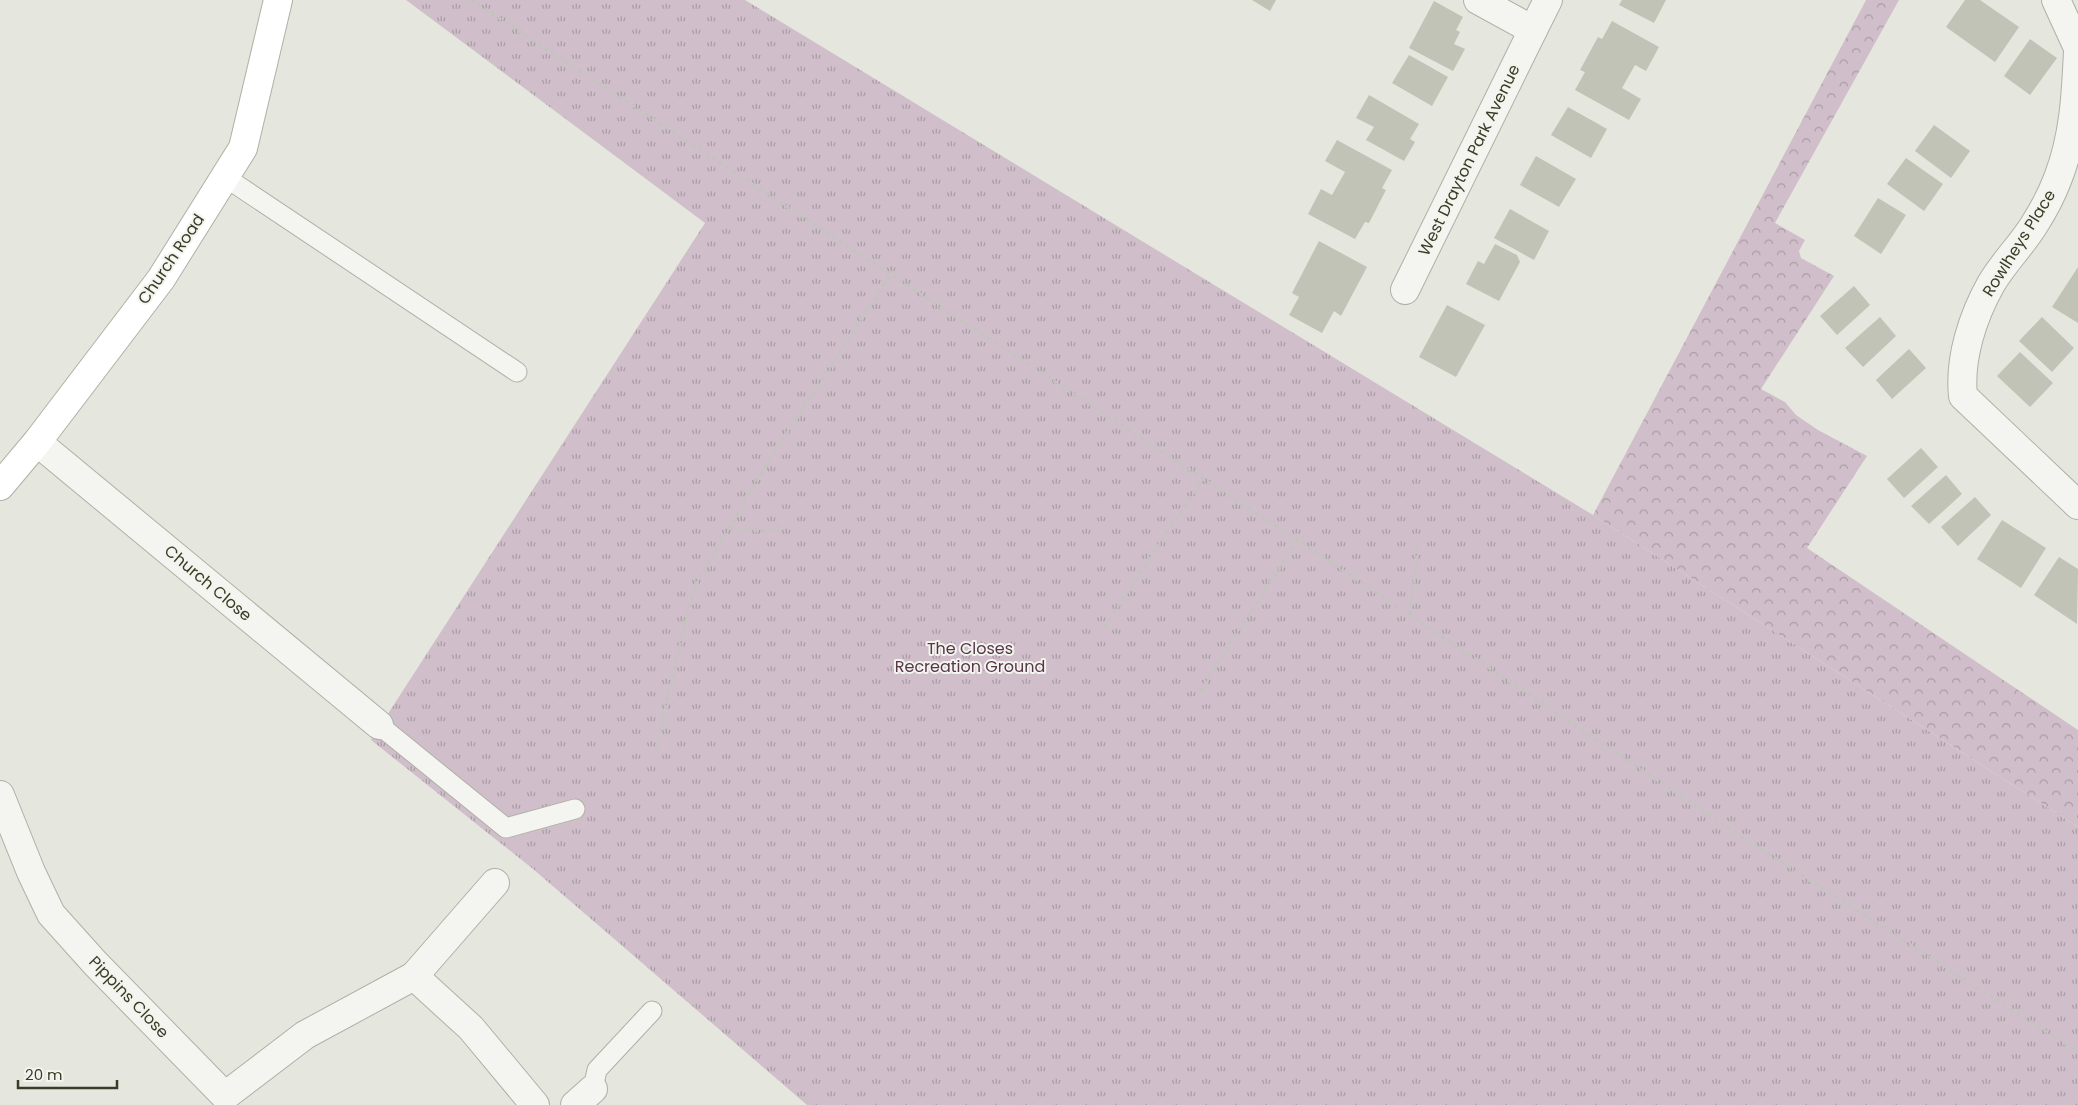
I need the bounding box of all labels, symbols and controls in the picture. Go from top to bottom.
street label: West Drayton Park Avenue [1413,60,1525,260]
street label: Rowlheys Place [1977,185,2061,301]
street label: Church Road [132,209,210,309]
street label: Church Close [159,540,257,627]
park label: The Closes Recreation Ground [895,637,1045,678]
street label: Pippins Close [84,951,174,1043]
scale bar [18,1058,116,1090]
text: 20 m [25,1064,63,1085]

